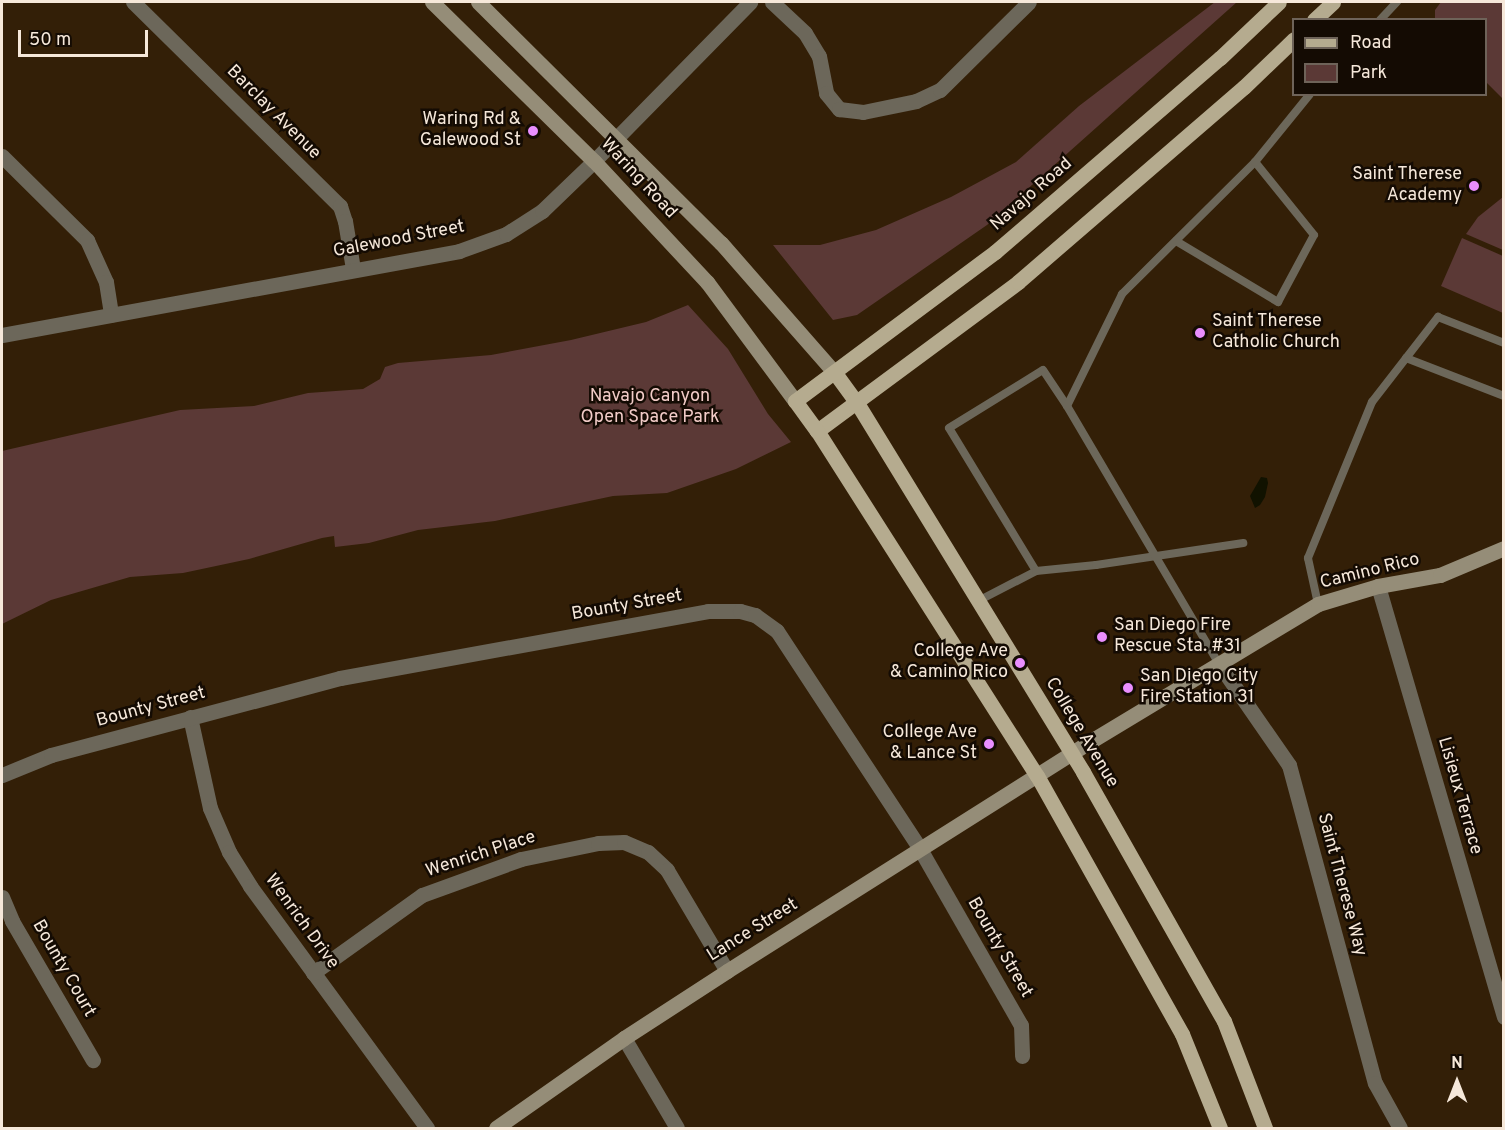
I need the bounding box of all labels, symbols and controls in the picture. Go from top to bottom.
scale bar [21,18,152,56]
legend [1292,18,1487,96]
text: 50 m [29,29,71,52]
text: Road [1350,32,1392,55]
street label: Barclay Avenue [221,61,325,165]
text: Park [1350,62,1387,85]
place label: Waring Rd & Galewood St [420,110,521,152]
marker: Waring Rd & Galewood St [526,124,540,138]
street label: Waring Road [595,134,681,224]
street label: Navajo Road [987,154,1077,236]
place label: Saint Therese Academy [1352,165,1462,207]
marker: Saint Therese Academy [1467,179,1481,193]
street label: Galewood Street [332,217,466,263]
place label: Saint Therese Catholic Church [1212,312,1340,354]
marker: Saint Therese Catholic Church [1193,326,1207,340]
park label: Navajo Canyon Open Space Park [580,387,720,430]
street label: Camino Rico [1318,549,1422,595]
street label: Bounty Street [570,586,684,626]
place label: San Diego Fire Rescue Sta. #31 [1114,616,1241,658]
marker: San Diego Fire Rescue Sta. #31 [1095,630,1109,644]
place label: College Ave & Camino Rico [890,642,1008,684]
marker: College Ave & Camino Rico [1013,656,1027,670]
place label: San Diego City Fire Station 31 [1140,667,1258,710]
street label: College Avenue [1039,674,1123,792]
marker: San Diego City Fire Station 31 [1121,681,1135,695]
street label: Bounty Street [94,683,208,733]
place label: College Ave & Lance St [882,723,977,766]
street label: Lisieux Terrace [1432,734,1486,858]
marker: College Ave & Lance St [982,737,996,751]
street label: Saint Therese Way [1311,811,1371,959]
street label: Wenrich Place [423,827,539,883]
street label: Wenrich Drive [259,870,343,974]
street label: Bounty Street [962,894,1036,1002]
street label: Lance Street [704,895,802,967]
street label: Bounty Court [27,917,99,1021]
north arrow [1427,1052,1487,1112]
text: N [1451,1054,1463,1074]

